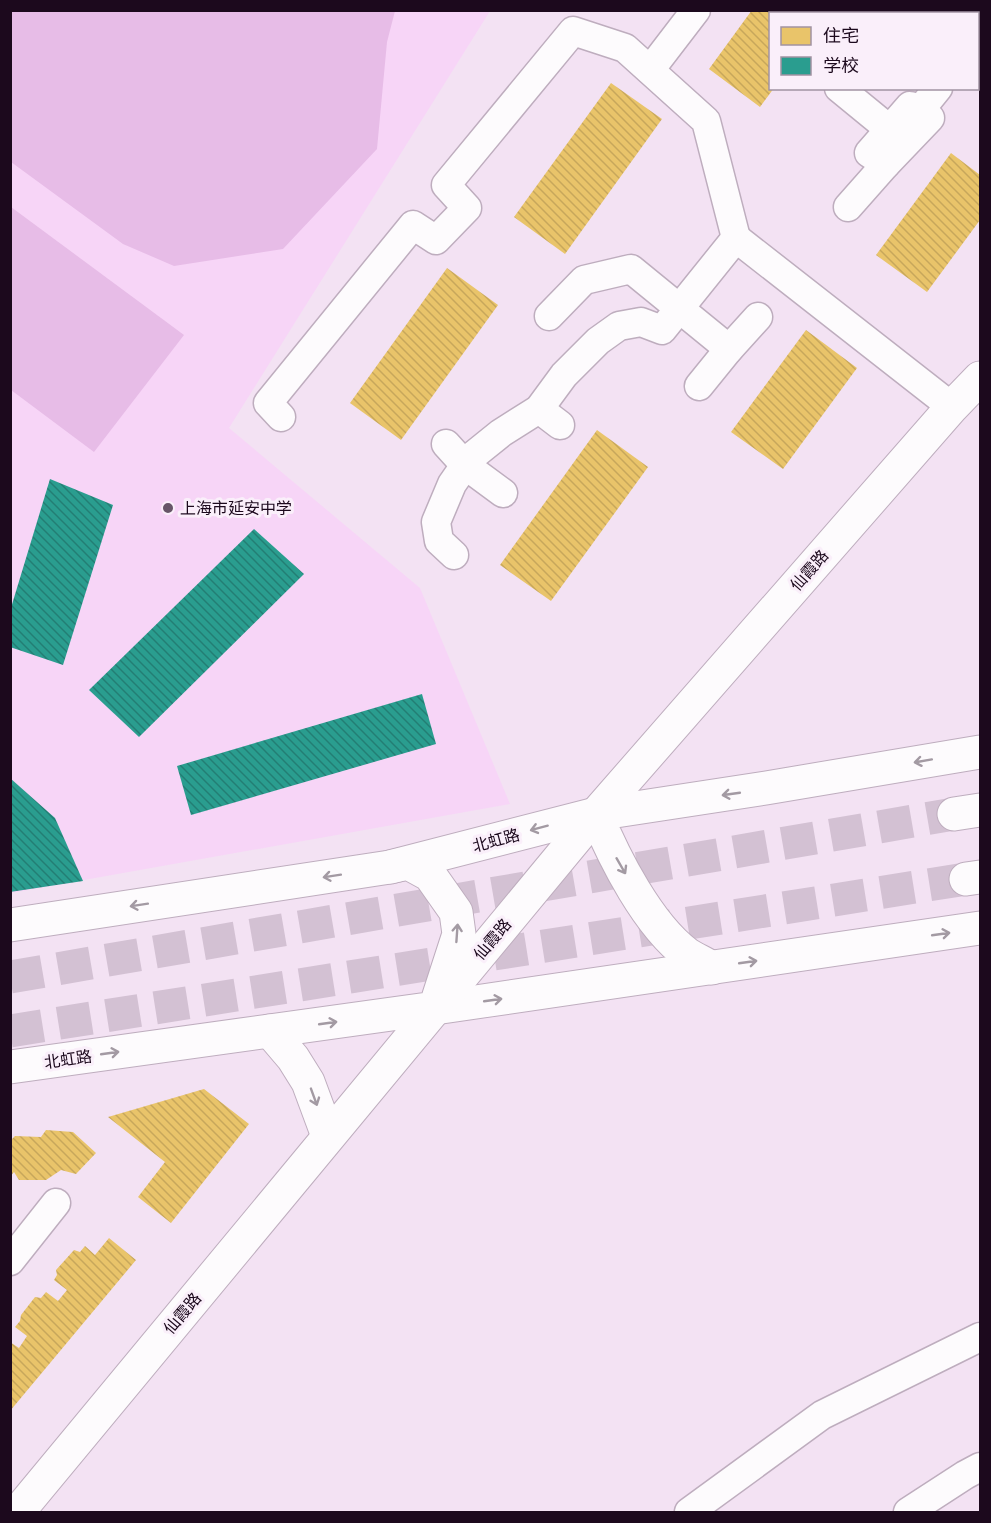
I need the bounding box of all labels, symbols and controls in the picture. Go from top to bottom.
legend [769,12,979,90]
text: 住宅 [823,24,859,48]
text: 学校 [823,54,859,78]
place label: 上海市延安中学 [180,498,292,519]
marker: 上海市延安中学 [161,501,175,515]
street label: 仙霞路 [786,545,833,595]
one-way arrow [913,756,933,767]
one-way arrow [721,788,741,799]
one-way arrow [530,823,549,835]
street label: 北虹路 [470,824,522,857]
one-way arrow [615,858,627,875]
one-way arrow [323,871,342,882]
one-way arrow [130,900,150,911]
street label: 仙霞路 [469,914,516,964]
one-way arrow [452,923,463,943]
one-way arrow [931,928,950,939]
one-way arrow [738,957,758,968]
one-way arrow [483,994,502,1005]
one-way arrow [318,1018,338,1029]
street label: 北虹路 [43,1046,93,1073]
one-way arrow [100,1048,119,1059]
one-way arrow [309,1087,320,1106]
street label: 仙霞路 [159,1288,206,1338]

